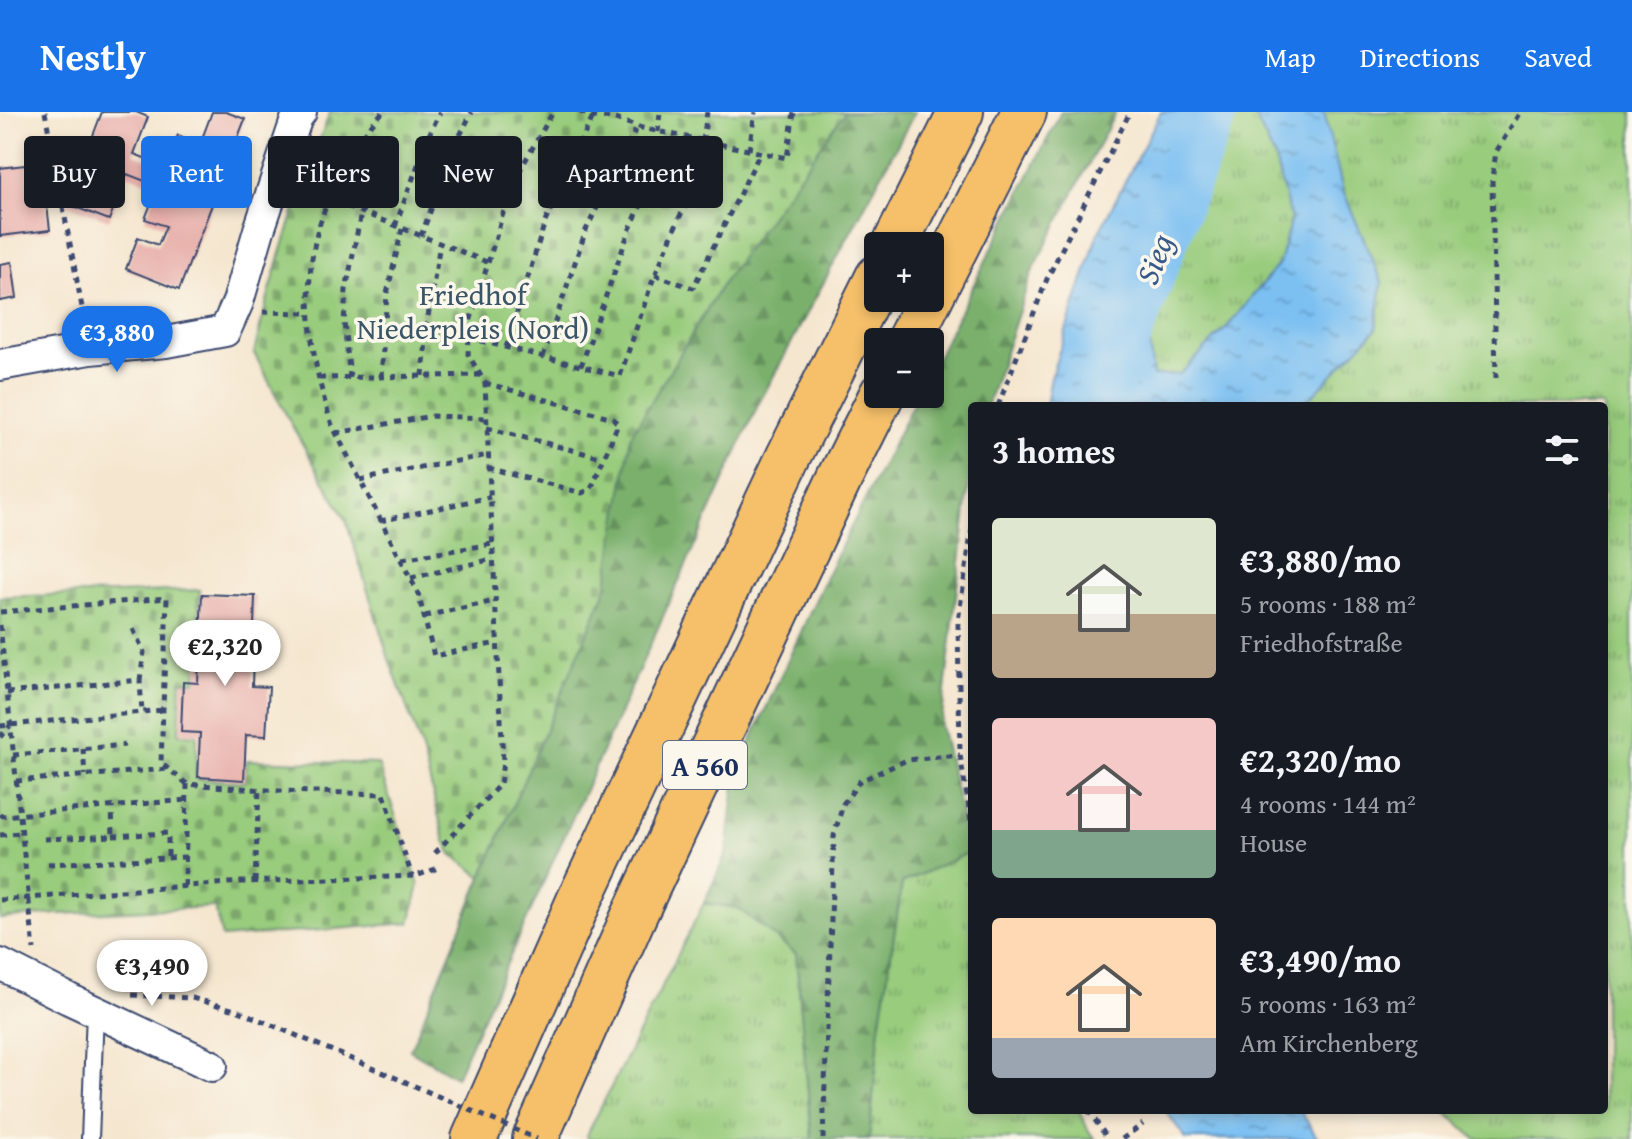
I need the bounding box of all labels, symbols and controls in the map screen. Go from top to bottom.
text: Nestly [40,28,146,84]
text: Map [1264,36,1316,77]
text: Directions [1360,36,1480,77]
text: Saved [1524,36,1592,77]
chip: Buy [24,136,125,208]
chip: Rent [141,136,252,208]
chip: Filters [268,136,399,208]
chip: New [415,136,522,208]
chip: Apartment [538,136,723,208]
water label: Sieg [1123,227,1185,291]
map controls [864,232,944,408]
button: + [864,232,944,312]
park label: Friedhof Niederpleis (Nord) [357,272,589,350]
pin: €3,880 [52,306,182,374]
text: €3,880 [80,312,154,351]
button: − [864,328,944,408]
text: 3 homes [992,426,1116,475]
icon: filters [1540,428,1584,472]
text: €3,880/mo [1240,535,1401,584]
icon: home [1056,550,1152,646]
text: 5 rooms · 188 m² [1240,584,1416,623]
pin: €2,320 [160,620,290,688]
text: Friedhofstraße [1240,623,1403,662]
text: €2,320 [188,626,262,665]
text: €2,320/mo [1240,735,1401,784]
road number: A 560 [663,741,747,789]
icon: home [1056,750,1152,846]
text: 4 rooms · 144 m² [1240,784,1416,823]
text: House [1240,823,1307,862]
text: €3,490/mo [1240,935,1401,984]
pin: €3,490 [87,940,217,1008]
text: €3,490 [115,946,189,985]
icon: home [1056,950,1152,1046]
text: 5 rooms · 163 m² [1240,984,1416,1023]
text: Am Kirchenberg [1240,1023,1418,1062]

